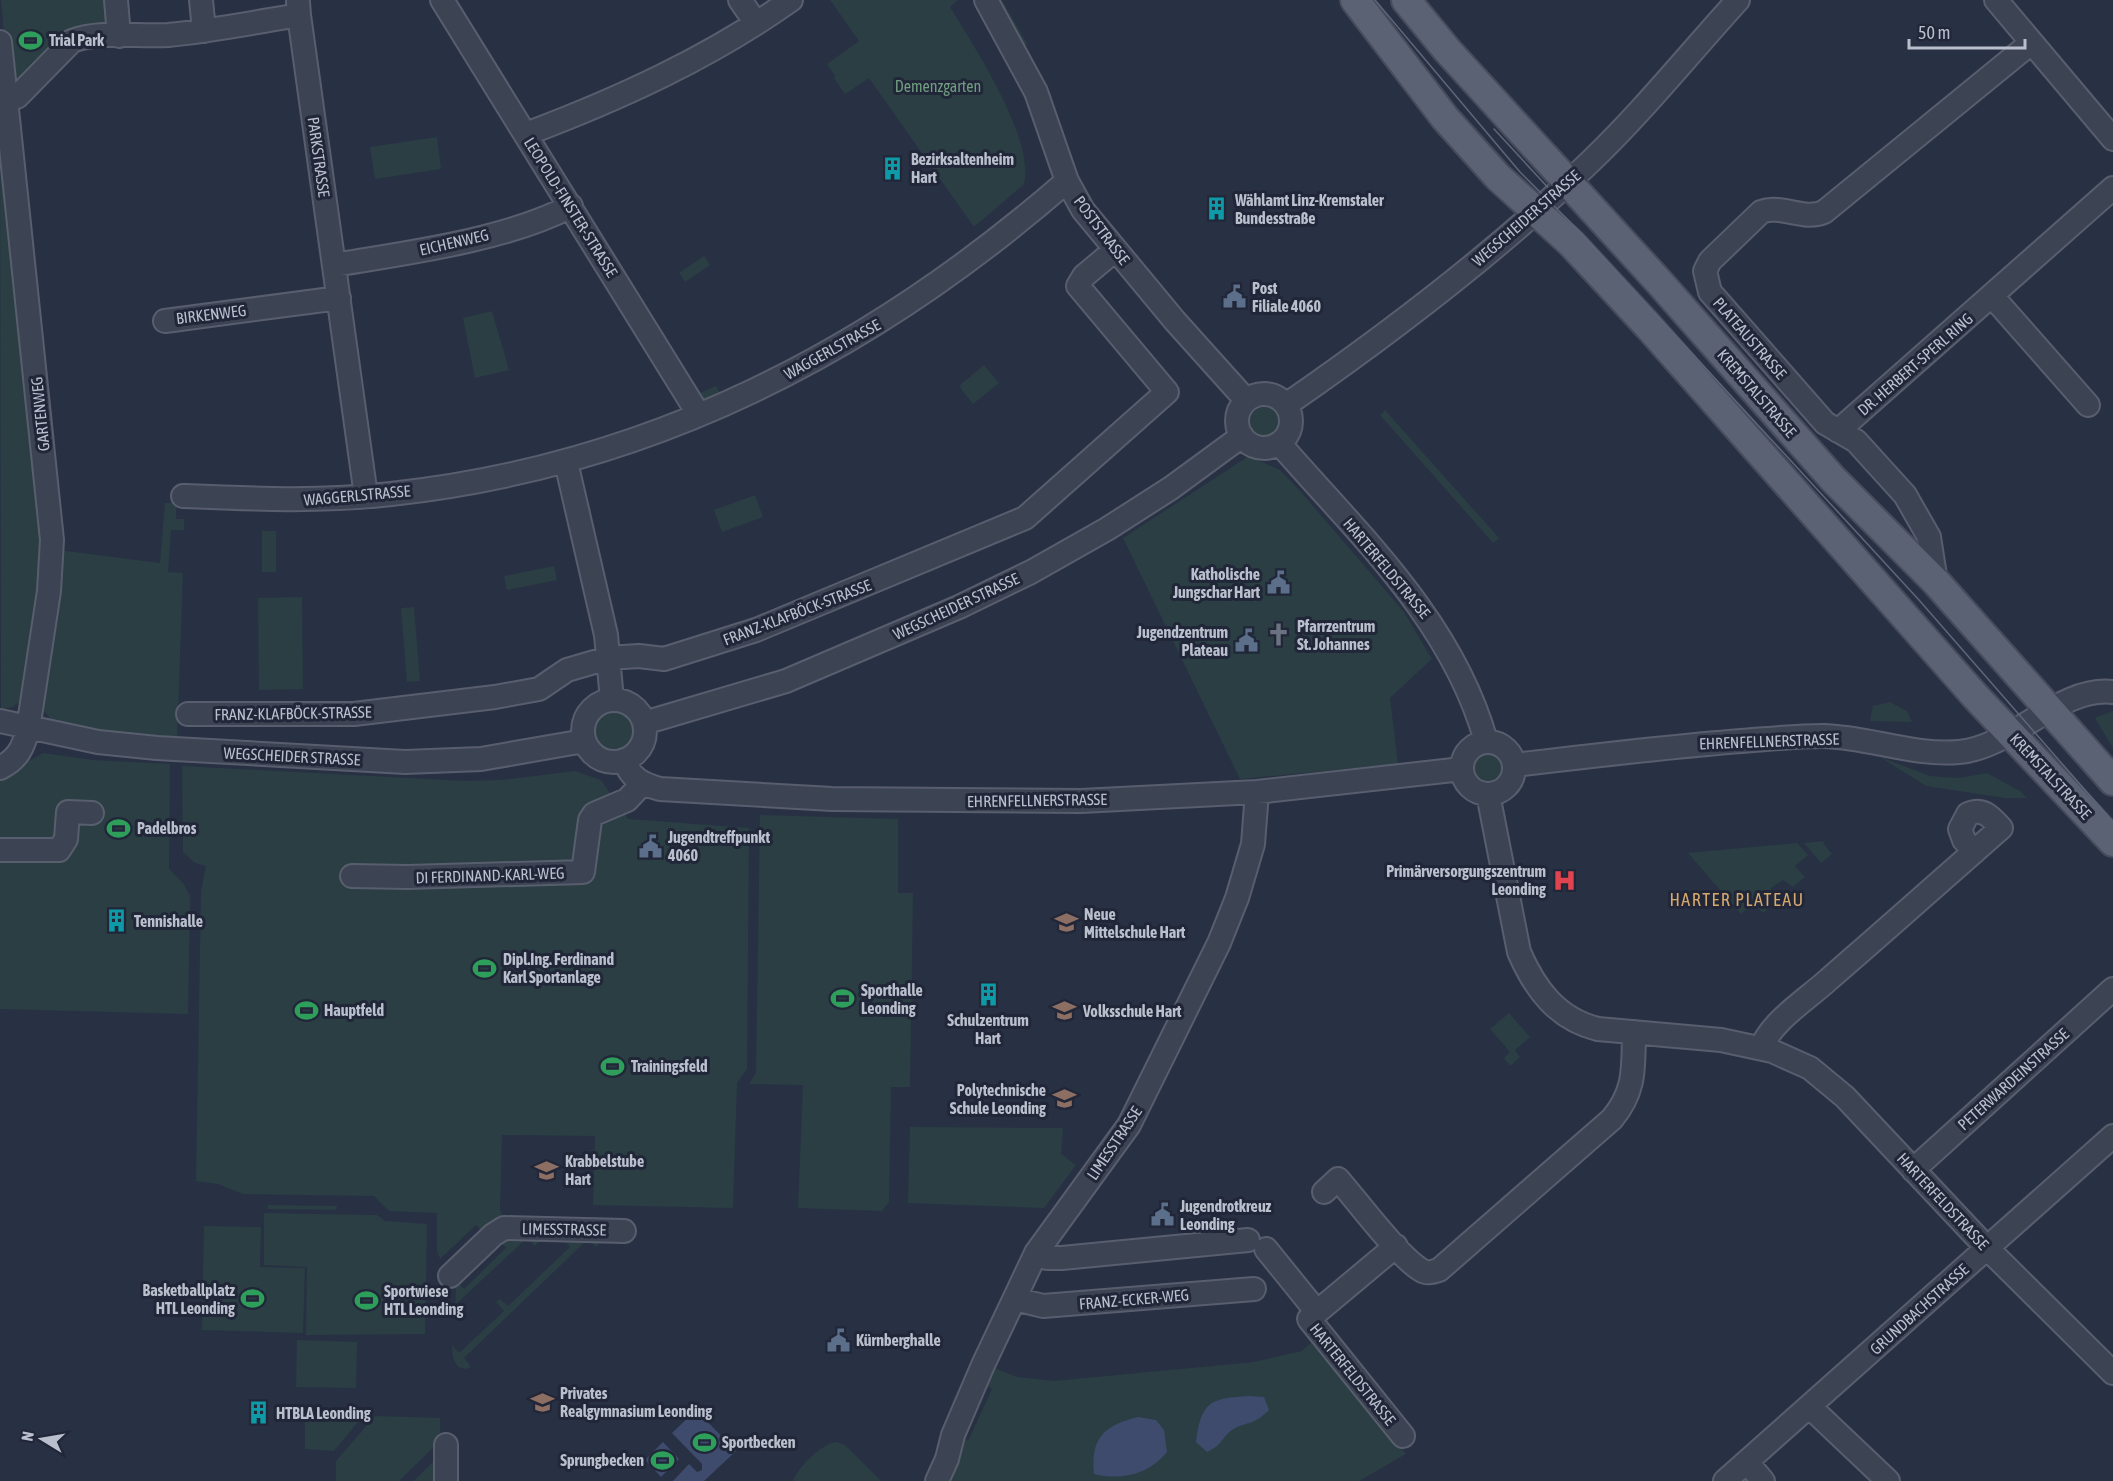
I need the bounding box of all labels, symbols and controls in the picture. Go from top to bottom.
scale bar [1909,12,2024,50]
text: 50 m [1918,22,1950,43]
sports icon: Trial Park [18,27,44,53]
place label: Trial Park [49,31,105,49]
park label: Demenzgarten [895,77,981,96]
street label: PARKSTRASSE [304,116,334,198]
street label: LEOPOLD-FINSTER-STRASSE [521,134,621,280]
place label: Bezirksaltenheim Hart [911,150,1014,186]
building icon: Bezirksaltenheim Hart [880,155,906,181]
street label: WEGSCHEIDER STRASSE [1468,166,1584,270]
place label: Wählamt Linz-Kremstaler Bundesstraße [1234,191,1384,227]
street label: POSTSTRASSE [1071,192,1134,268]
building icon: Wählamt Linz-Kremstaler Bundesstraße [1204,196,1230,222]
street label: EICHENWEG [418,225,490,259]
place label: Post Filiale 4060 [1252,279,1322,315]
public building icon: Post Filiale 4060 [1221,284,1247,310]
street label: PLATEAUSTRASSE [1710,294,1790,383]
street label: BIRKENWEG [175,301,247,327]
street label: DR. HERBERT-SPERL RING [1854,309,1976,419]
street label: WAGGERLSTRASSE [781,315,883,383]
street label: KREMSTALSTRASSE [1714,345,1800,441]
street label: GARTENWEG [27,376,53,452]
street label: WAGGERLSTRASSE [303,481,411,509]
street label: HARTERFELDSTRASSE [1340,514,1434,622]
place label: Katholische Jungschar Hart [1172,565,1260,601]
street label: WEGSCHEIDER STRASSE [890,569,1022,643]
public building icon: Katholische Jungschar Hart [1265,570,1291,596]
street label: FRANZ-KLAFBÖCK-STRASSE [720,575,874,649]
place label: Pfarrzentrum St. Johannes [1297,617,1375,653]
church icon: Pfarrzentrum St. Johannes [1266,622,1292,648]
place label: Jugendzentrum Plateau [1136,623,1228,659]
public building icon: Jugendzentrum Plateau [1233,628,1259,654]
street label: FRANZ-KLAFBÖCK-STRASSE [214,703,372,723]
street label: EHRENFELLNERSTRASSE [1699,730,1840,752]
street label: KREMSTALSTRASSE [2007,730,2095,823]
street label: WEGSCHEIDER STRASSE [223,743,361,769]
street label: EHRENFELLNERSTRASSE [967,790,1107,810]
sports icon: Padelbros [106,815,132,841]
place label: Padelbros [137,819,197,837]
place label: Jugendtreffpunkt 4060 [667,828,770,864]
public building icon: Jugendtreffpunkt 4060 [637,833,663,859]
place label: Primärversorgungszentrum Leonding [1386,862,1546,898]
street label: DI FERDINAND-KARL-WEG [415,863,565,887]
hospital icon: Primärversorgungszentrum Leonding [1551,867,1577,893]
district label: HARTER PLATEAU [1669,889,1805,910]
place label: Neue Mittelschule Hart [1084,905,1186,941]
building icon: Tennishalle [103,908,129,934]
school or university icon: Neue Mittelschule Hart [1053,910,1079,936]
place label: Tennishalle [134,912,203,930]
place label: Dipl.Ing. Ferdinand Karl Sportanlage [503,950,614,986]
sports icon: Dipl.Ing. Ferdinand Karl Sportanlage [472,955,498,981]
place label: Sporthalle Leonding [861,981,923,1017]
building icon: Schulzentrum Hart [975,982,1001,1008]
sports icon: Sporthalle Leonding [830,986,856,1012]
sports icon: Hauptfeld [293,997,319,1023]
school or university icon: Volksschule Hart [1052,998,1078,1024]
place label: Hauptfeld [324,1001,384,1019]
place label: Volksschule Hart [1082,1002,1182,1020]
place label: Schulzentrum Hart [947,1011,1029,1047]
street label: PETERWARDEINSTRASSE [1954,1024,2072,1133]
sports icon: Trainingsfeld [600,1053,626,1079]
place label: Trainingsfeld [631,1057,708,1075]
place label: Polytechnische Schule Leonding [950,1081,1046,1117]
school or university icon: Polytechnische Schule Leonding [1051,1086,1077,1112]
street label: LIMESSTRASSE [1083,1103,1145,1183]
street label: HARTERFELDSTRASSE [1894,1149,1992,1253]
place label: Krabbelstube Hart [565,1152,644,1188]
school or university icon: Krabbelstube Hart [534,1157,560,1183]
place label: Jugendrotkreuz Leonding [1179,1197,1272,1233]
public building icon: Jugendrotkreuz Leonding [1149,1202,1175,1228]
street label: LIMESSTRASSE [522,1219,607,1239]
street label: GRUNDBACHSTRASSE [1866,1260,1972,1358]
place label: Basketballplatz HTL Leonding [143,1281,235,1317]
place label: Sportwiese HTL Leonding [384,1282,463,1318]
street label: FRANZ-ECKER-WEG [1078,1285,1190,1313]
sports icon: Basketballplatz HTL Leonding [240,1286,266,1312]
sports icon: Sportwiese HTL Leonding [353,1287,379,1313]
street label: HARTERFELDSTRASSE [1307,1320,1400,1428]
public building icon: Kürnberghalle [825,1327,851,1353]
place label: Kürnberghalle [856,1331,941,1349]
place label: Privates Realgymnasium Leonding [560,1384,712,1420]
school or university icon: Privates Realgymnasium Leonding [529,1389,555,1415]
building icon: HTBLA Leonding [245,1400,271,1426]
place label: HTBLA Leonding [276,1404,371,1422]
north arrow [12,1409,72,1469]
sports icon: Sportbecken [691,1429,717,1455]
text: N [18,1430,37,1442]
place label: Sportbecken [722,1433,796,1451]
sports icon: Sprungbecken [649,1447,675,1473]
place label: Sprungbecken [560,1451,644,1469]

